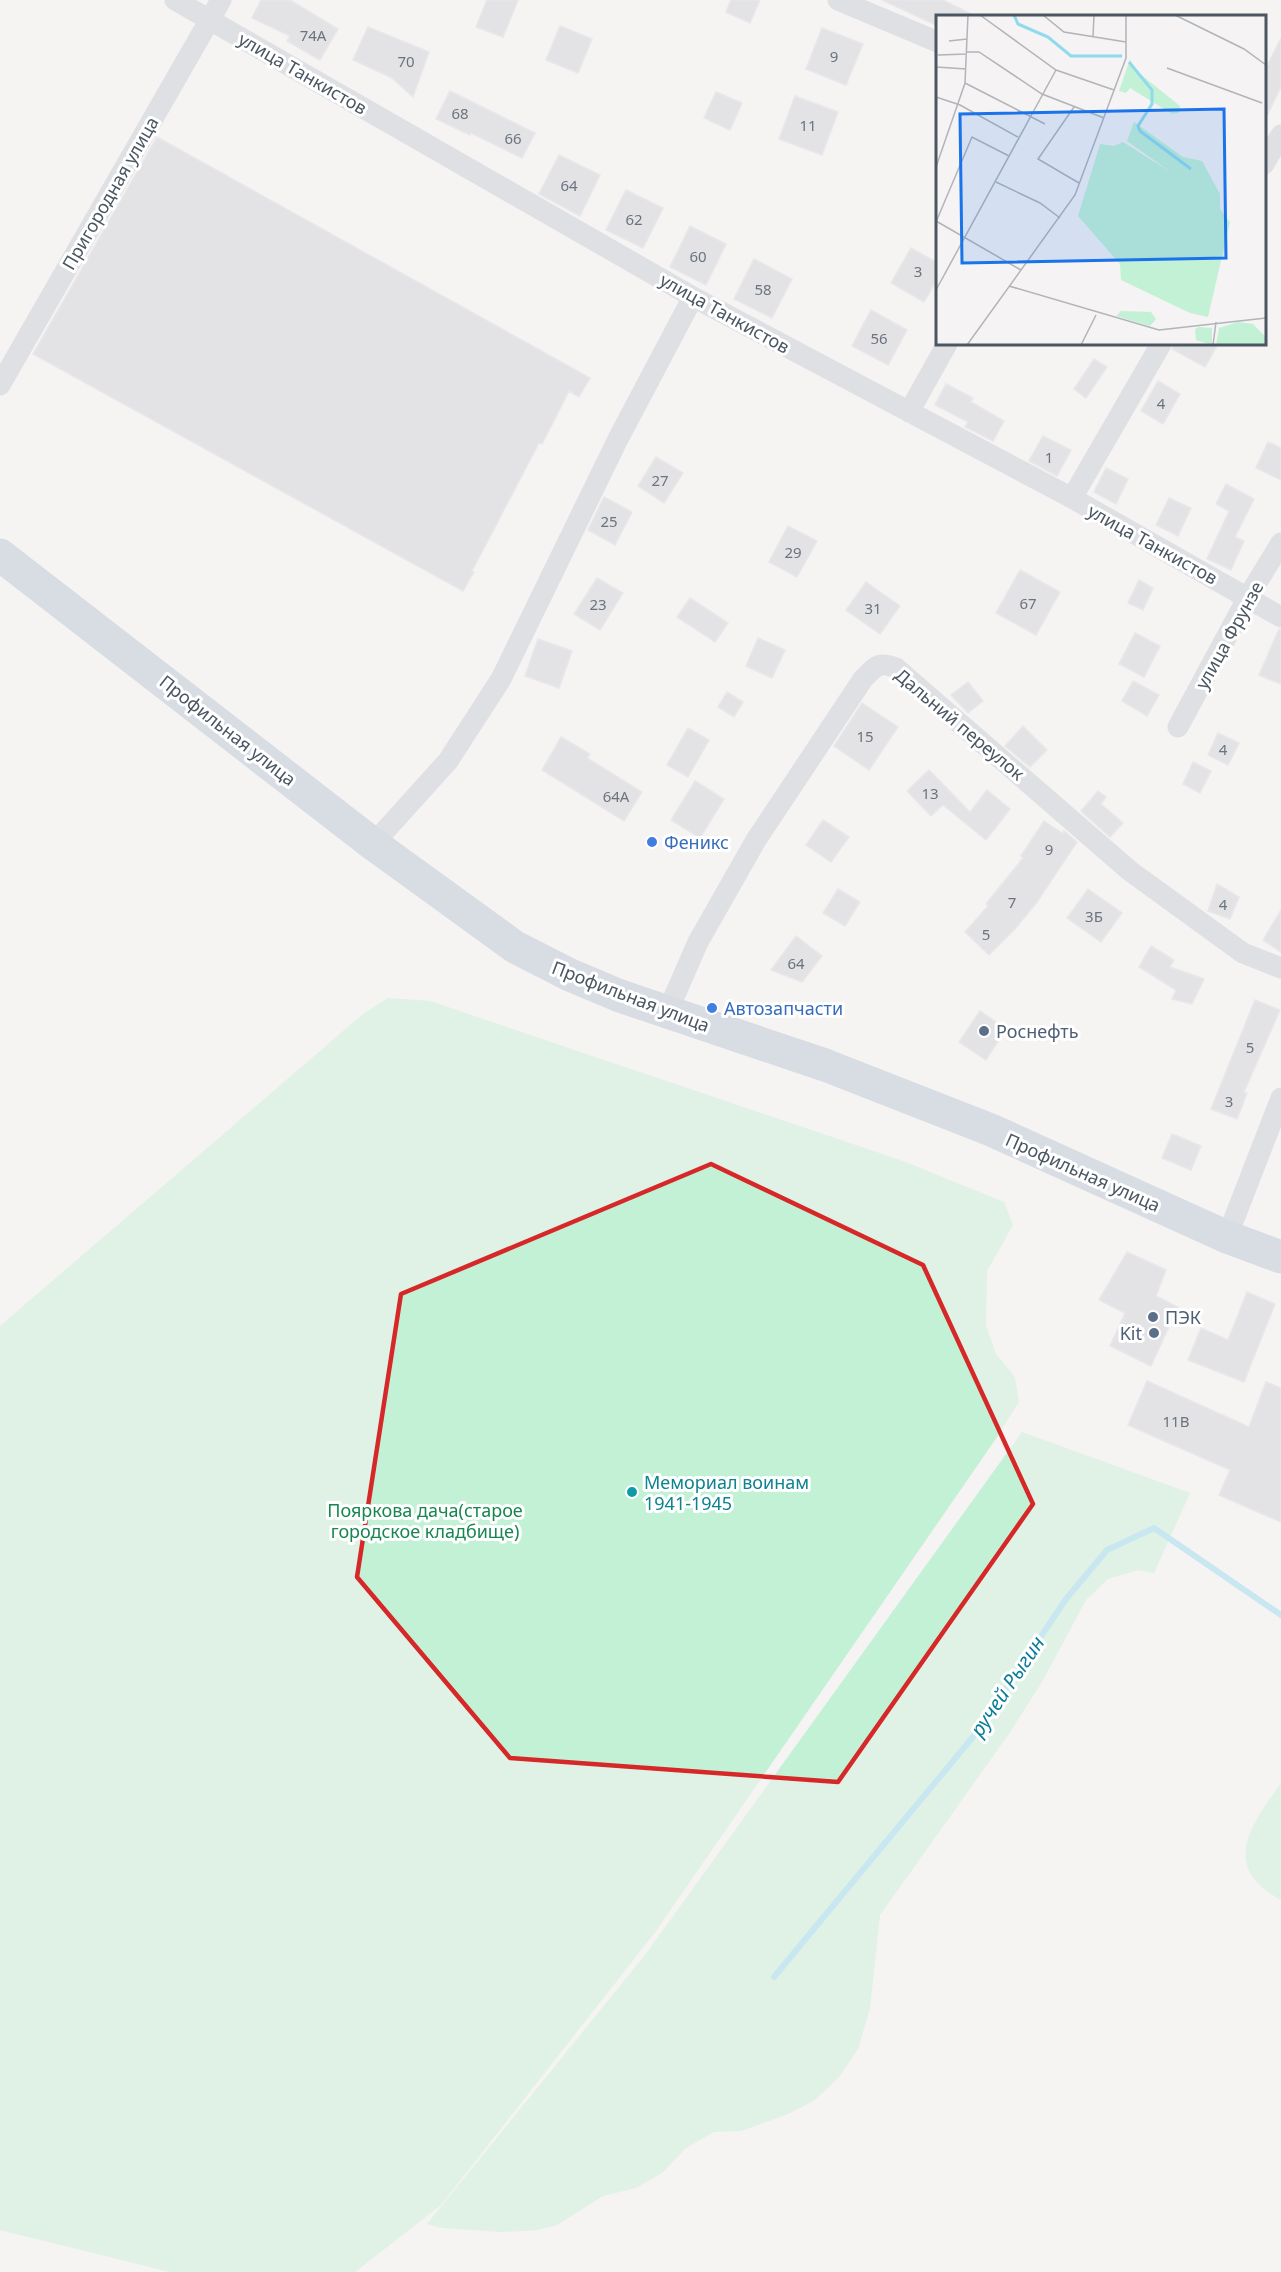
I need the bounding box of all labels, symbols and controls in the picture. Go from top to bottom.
inset map [936,15,1266,345]
house number: 74А [300,25,327,45]
street label: улица Танкистов [234,26,372,120]
house number: 9 [830,46,838,66]
house number: 70 [397,51,415,71]
house number: 68 [451,103,469,123]
street label: Пригородная улица [56,112,164,274]
house number: 11 [799,115,817,135]
house number: 66 [504,128,522,148]
house number: 64 [560,175,578,195]
house number: 62 [625,209,643,229]
house number: 60 [689,246,707,266]
house number: 3 [914,261,922,281]
street label: улица Танкистов [656,267,794,359]
house number: 58 [754,279,772,299]
house number: 56 [870,328,888,348]
house number: 4 [1157,393,1166,413]
house number: 1 [1045,447,1053,467]
house number: 27 [651,470,669,490]
street label: улица Танкистов [1084,498,1222,590]
house number: 25 [600,511,618,531]
house number: 29 [784,542,802,562]
street label: улица Фрунзе [1189,577,1269,693]
house number: 67 [1019,593,1037,613]
house number: 23 [589,594,607,614]
house number: 31 [864,598,882,618]
street label: Дальний переулок [890,663,1030,785]
street label: Профильная улица [155,669,301,791]
house number: 15 [856,726,874,746]
house number: 4 [1219,739,1228,759]
house number: 13 [921,783,939,803]
house number: 64А [603,786,630,806]
place label: Феникс [664,830,729,854]
marker: Феникс [645,835,659,849]
house number: 9 [1045,839,1053,859]
house number: 7 [1008,892,1016,912]
house number: 4 [1219,894,1228,914]
house number: 3Б [1085,906,1103,926]
house number: 5 [982,924,990,944]
house number: 64 [787,953,805,973]
street label: Профильная улица [549,955,713,1037]
place label: Автозапчасти [724,996,843,1020]
marker: Автозапчасти [705,1001,719,1015]
place label: Роснефть [996,1019,1079,1043]
marker: Роснефть [977,1024,991,1038]
house number: 5 [1246,1037,1254,1057]
house number: 3 [1225,1091,1233,1111]
street label: Профильная улица [1002,1127,1164,1217]
place label: ПЭК [1165,1305,1202,1329]
marker: ПЭК [1146,1310,1160,1324]
place label: Kit [1120,1321,1142,1345]
marker: Kit [1147,1326,1161,1340]
house number: 11В [1163,1411,1189,1431]
place label: Мемориал воинам 1941-1945 [644,1470,809,1515]
marker: Мемориал воинам 1941-1945 [625,1485,639,1499]
park label: Пояркова дача(старое городское кладбище) [327,1498,523,1543]
water label: ручей Рыгин [963,1631,1050,1742]

